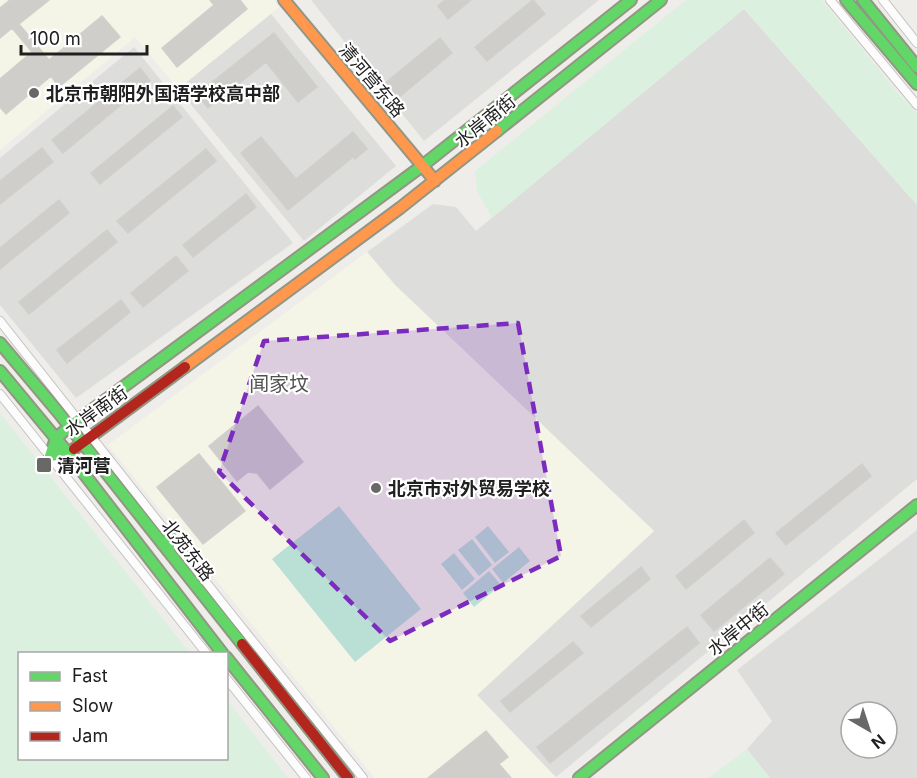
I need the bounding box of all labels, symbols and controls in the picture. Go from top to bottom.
scale bar [21,18,147,56]
text: 100 m [30,28,81,49]
street label: 清河营东路 [335,39,409,121]
place label: 北京市朝阳外国语学校高中部 [46,83,280,104]
marker: 北京市朝阳外国语学校高中部 [27,86,41,100]
street label: 水岸南街 [450,90,520,152]
district label: 闻家坟 [249,372,309,396]
street label: 水岸南街 [61,381,131,441]
place label: 清河营 [57,455,111,476]
marker: 清河营 [35,456,53,474]
place label: 北京市对外贸易学校 [388,478,550,499]
marker: 北京市对外贸易学校 [369,481,383,495]
street label: 北苑东路 [158,515,218,585]
street label: 水岸中街 [703,598,773,660]
legend [18,652,228,760]
text: Fast [72,665,108,686]
text: Slow [72,695,113,716]
north arrow [839,700,899,760]
text: Jam [72,725,108,746]
text: N [867,730,889,753]

